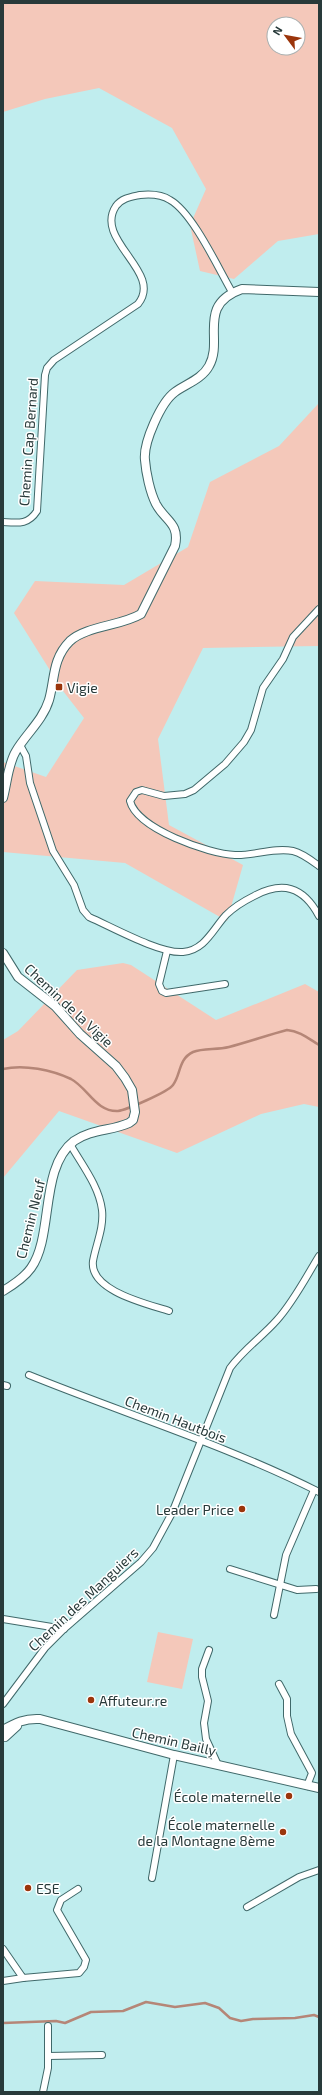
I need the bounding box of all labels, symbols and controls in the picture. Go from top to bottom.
north arrow [266,16,306,56]
text: N [269,24,285,37]
street label: Chemin Cap Bernard [15,377,41,507]
place label: Vigie [67,679,98,696]
marker: Vigie [54,682,64,692]
street label: Chemin de la Vigie [21,960,117,1050]
street label: Chemin Neuf [12,1177,48,1261]
street label: Chemin Hautbois [123,1392,229,1446]
place label: Leader Price [156,1501,234,1518]
marker: Leader Price [237,1504,247,1514]
street label: Chemin des Manguiers [25,1544,141,1654]
place label: Affuteur.re [99,1692,167,1709]
marker: Affuteur.re [86,1695,96,1705]
street label: Chemin Bailly [130,1723,218,1759]
place label: École maternelle [174,1788,281,1805]
marker: École maternelle [284,1791,294,1801]
place label: École maternelle de la Montagne 8ème [138,1816,275,1849]
marker: École maternelle de la Montagne 8ème [278,1827,288,1837]
place label: ESE [36,1880,60,1897]
marker: ESE [23,1883,33,1893]

